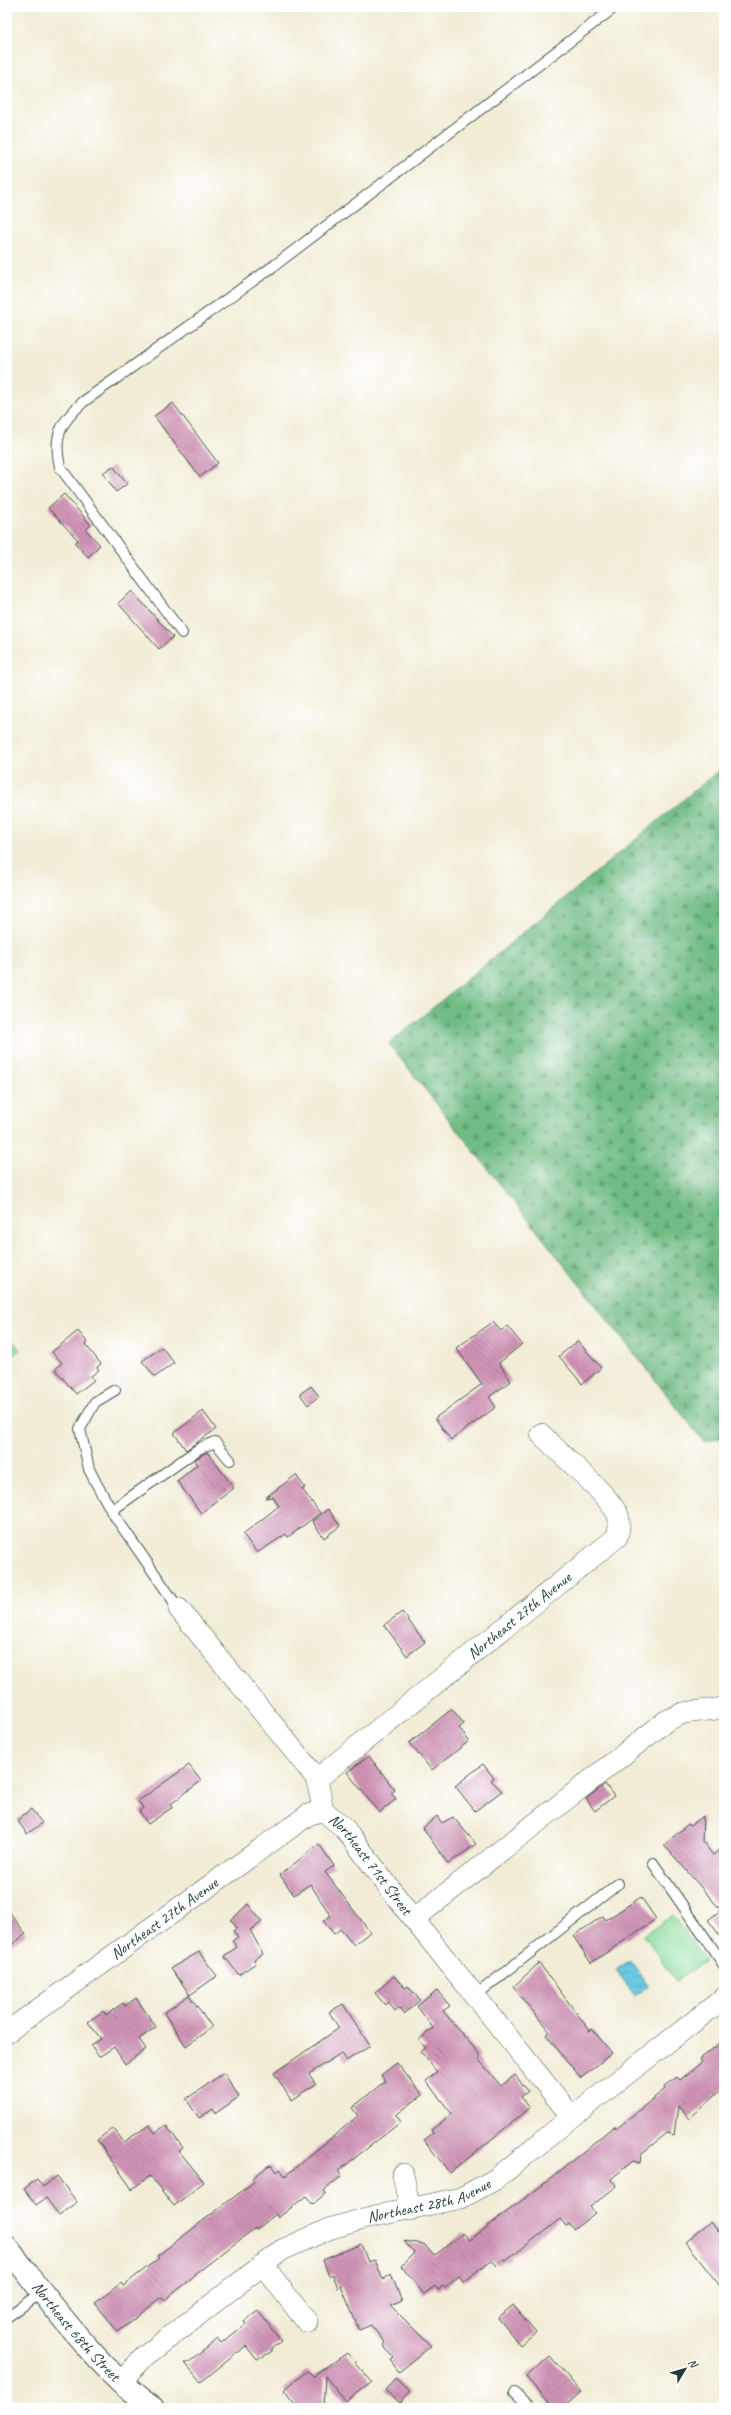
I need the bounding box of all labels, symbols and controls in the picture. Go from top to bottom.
street label: Northeast 27th Avenue [463,1567,577,1664]
street label: Northeast 71st Street [325,1809,417,1920]
street label: Northeast 27th Avenue [107,1872,223,1964]
street label: Northeast 28th Avenue [365,2173,496,2227]
street label: Northeast 68th Street [27,2277,125,2387]
north arrow [665,2349,705,2389]
text: N [685,2356,702,2372]

